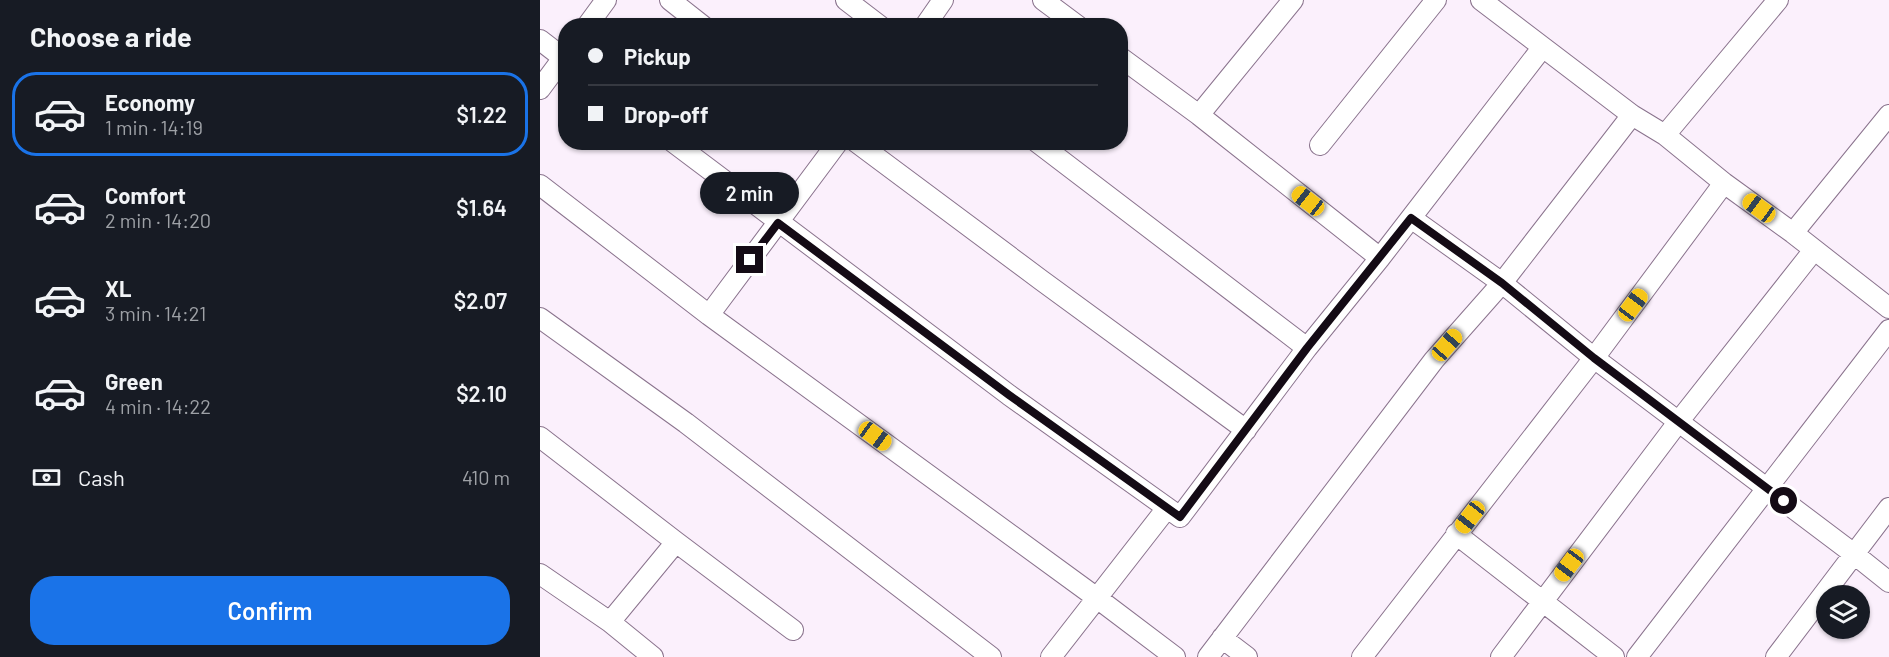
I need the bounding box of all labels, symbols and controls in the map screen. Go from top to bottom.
text: Choose a ride [30,20,192,52]
text: Pickup [624,43,691,69]
icon: car [33,87,87,141]
text: Economy [105,89,195,115]
text: $1.22 [457,101,507,127]
text: Drop-off [624,101,708,127]
text: 1 min · 14:19 [105,115,203,139]
callout: 2 min [700,173,800,215]
icon: car [33,180,87,234]
text: 2 min [726,181,773,205]
text: Comfort [105,182,186,208]
car [1288,183,1328,219]
car [1739,190,1779,226]
text: $1.64 [456,194,507,220]
text: 2 min · 14:20 [105,208,211,232]
route end [736,246,763,273]
icon: car [33,273,87,327]
text: XL [105,275,131,301]
car [1615,285,1651,325]
text: $2.07 [454,287,507,313]
text: 3 min · 14:21 [105,301,206,325]
car [1428,326,1466,364]
icon: car [33,366,87,420]
text: Green [105,368,163,394]
text: $2.10 [456,380,507,406]
text: 4 min · 14:22 [105,394,211,418]
car [855,418,895,454]
icon: cash [30,461,63,494]
text: Cash [78,464,125,490]
text: 410 m [462,465,510,489]
route start [1770,487,1797,514]
car [1452,497,1488,537]
car [1551,545,1587,585]
button: Confirm [30,576,510,645]
map controls [1816,585,1870,639]
button: layers [1816,585,1870,639]

